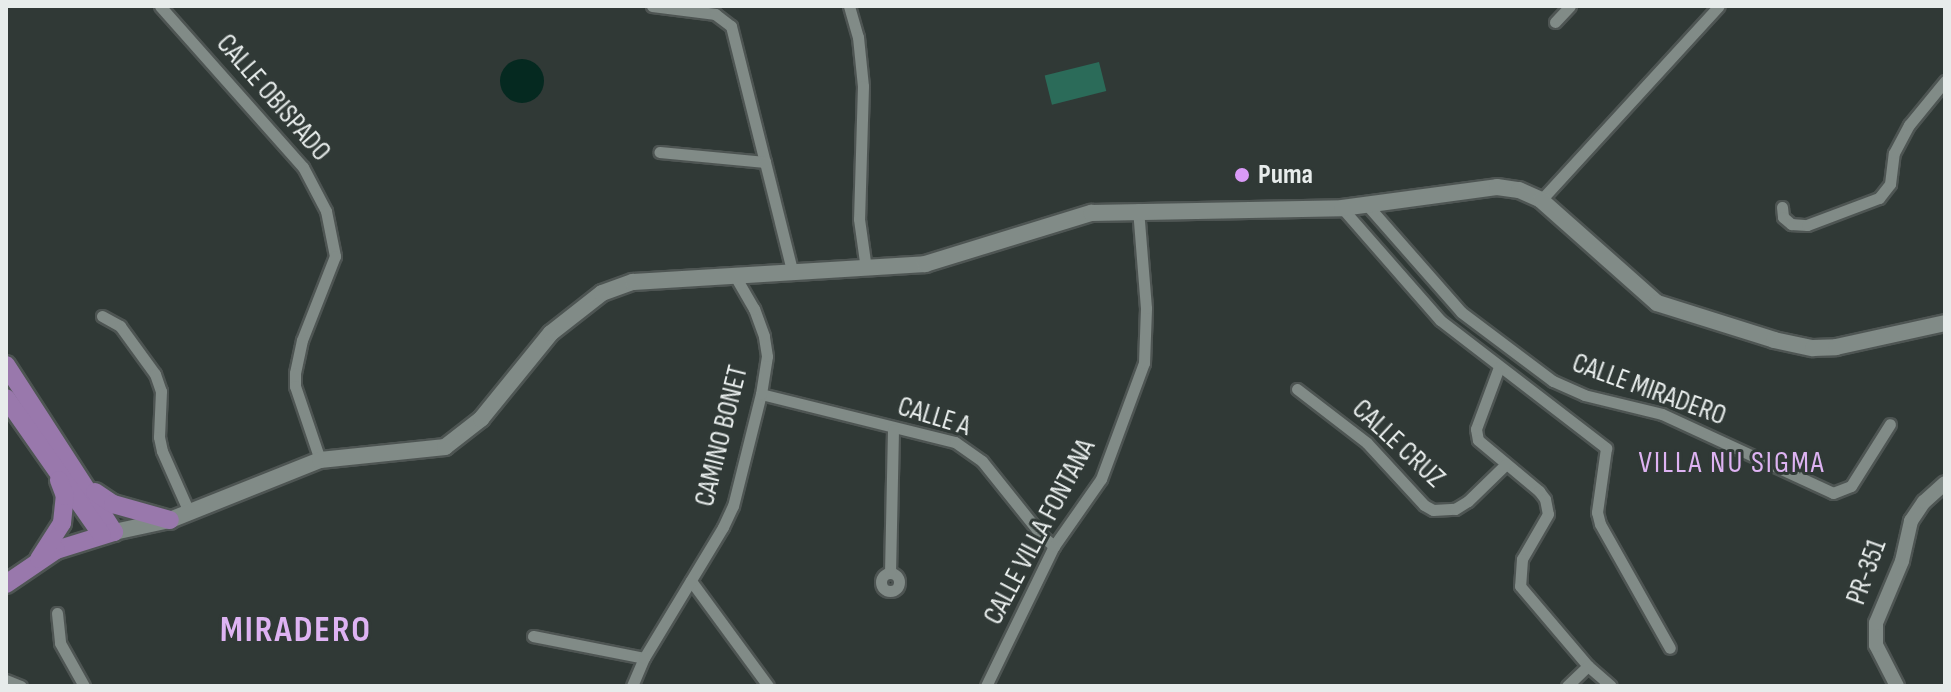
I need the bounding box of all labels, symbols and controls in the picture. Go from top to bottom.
street label: CALLE OBISPADO [209,28,337,168]
place label: Puma [1258,158,1313,192]
marker: Puma [1233,166,1251,184]
street label: CALLE MIRADERO [1568,347,1730,433]
street label: CAMINO BONET [688,362,756,510]
street label: CALLE A [894,390,974,444]
street label: CALLE CRUZ [1345,393,1451,495]
street label: CALLE VILLA FONTANA [977,434,1103,630]
district label: VILLA NU SIGMA [1638,445,1826,481]
street label: PR-351 [1840,535,1894,609]
district label: MIRADERO [220,609,372,653]

